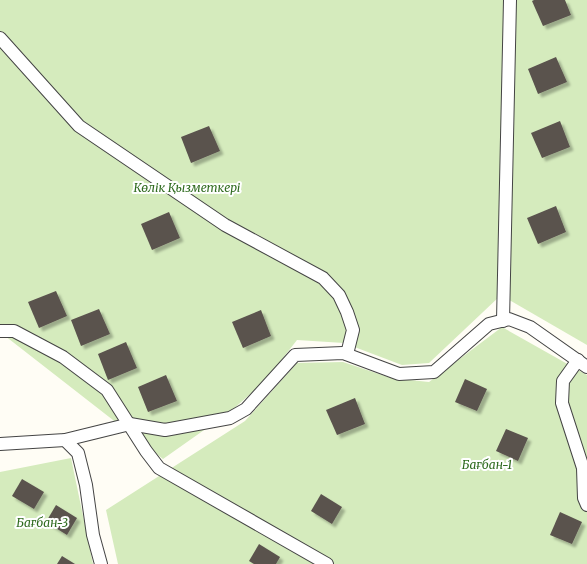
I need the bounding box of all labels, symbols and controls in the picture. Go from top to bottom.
park label: Көлік Қызметкері [134,180,241,195]
park label: Бағбан-1 [462,457,512,472]
park label: Бағбан-3 [16,515,68,530]

